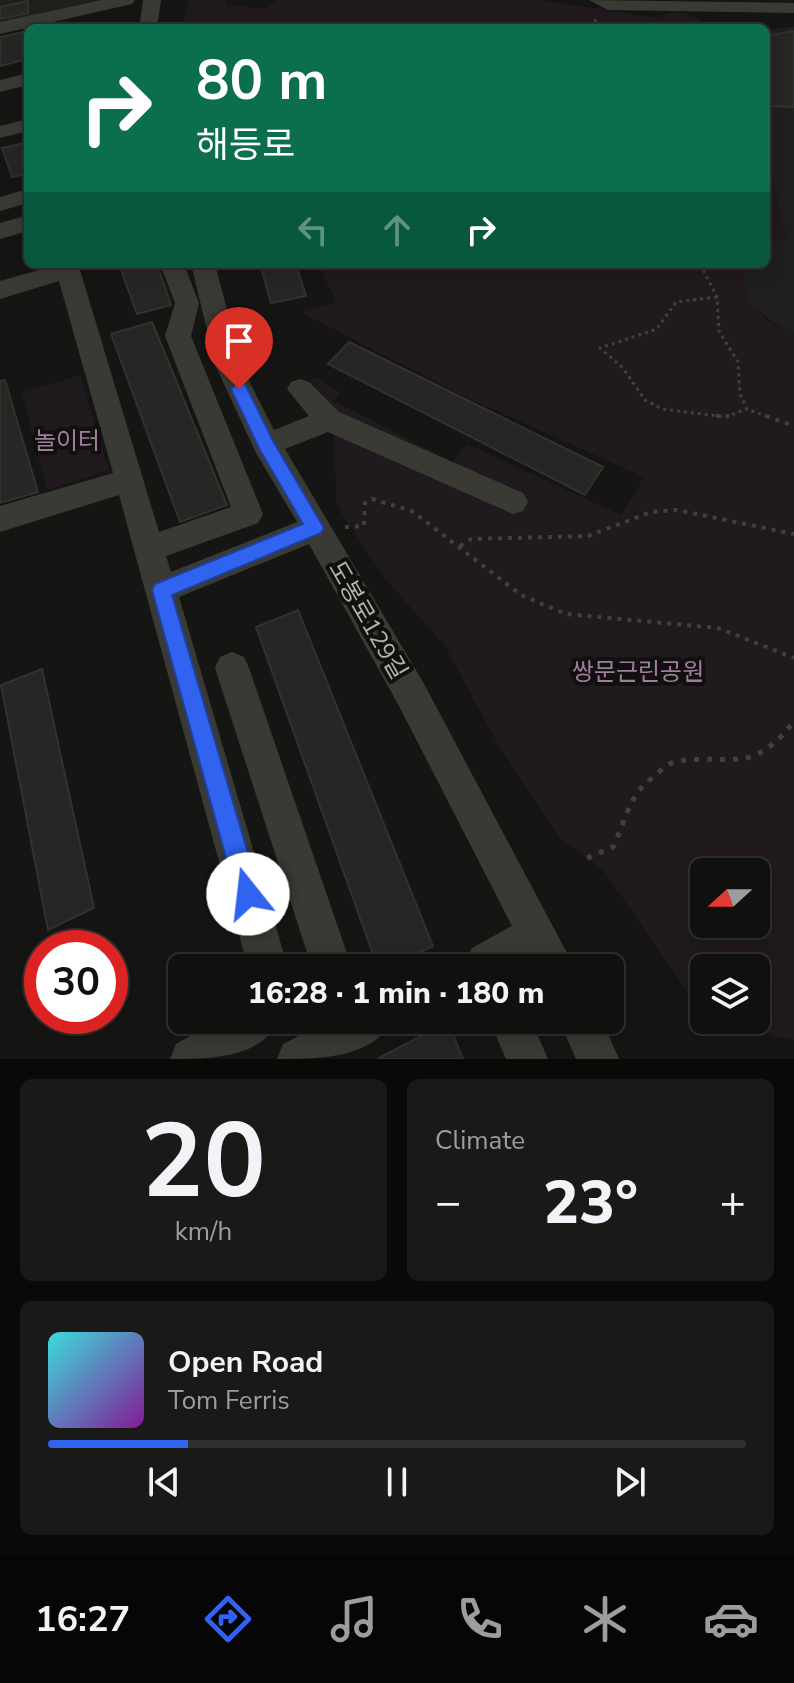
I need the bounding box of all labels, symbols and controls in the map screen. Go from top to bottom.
text: 80 m [196,42,327,119]
icon: right [64,56,168,160]
text: 해등로 [196,121,295,170]
icon: left [291,208,335,252]
icon: ahead [375,208,419,252]
icon: right [459,208,503,252]
pin [205,307,273,389]
icon: arrive [217,319,261,363]
park label: 놀이터 [34,425,100,457]
street label: 도봉로129길 [321,555,415,685]
park label: 쌍문근린공원 [572,656,704,688]
position arrow [206,852,290,936]
north arrow [690,858,770,938]
map controls [690,858,770,1034]
speed limit sign: 30 [24,930,128,1034]
button: layers [690,954,770,1034]
text: 16:28 · 1 min · 180 m [248,973,544,1014]
text: 20 [141,1091,266,1233]
text: Climate [435,1123,525,1158]
text: 23° [543,1162,638,1244]
text: − [435,1173,461,1233]
text: + [720,1173,746,1233]
text: km/h [175,1214,232,1249]
text: Open Road [168,1342,323,1383]
text: Tom Ferris [168,1383,290,1418]
icon: previous [142,1460,186,1504]
icon: pause [375,1460,419,1504]
icon: next [608,1460,652,1504]
icon: directions [200,1591,256,1647]
icon: music [326,1591,382,1647]
icon: phone [452,1591,508,1647]
icon: climate [577,1591,633,1647]
icon: car [703,1591,759,1647]
text: 16:27 [35,1595,130,1644]

